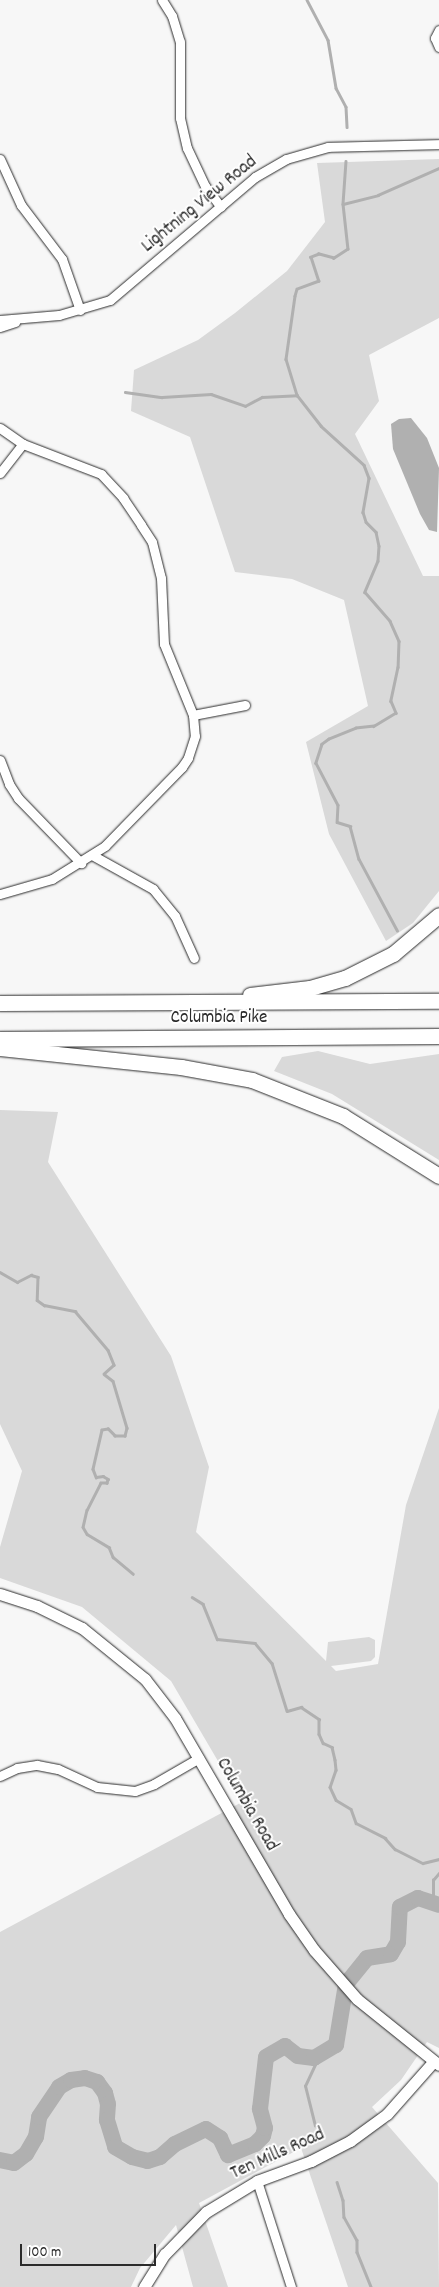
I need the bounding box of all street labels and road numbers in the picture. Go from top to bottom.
street label: Lightning View Road [138,151,262,259]
street label: Columbia Pike [171,1008,267,1030]
street label: Columbia Road [210,1754,282,1856]
street label: Ten Mills Road [227,2124,329,2186]

